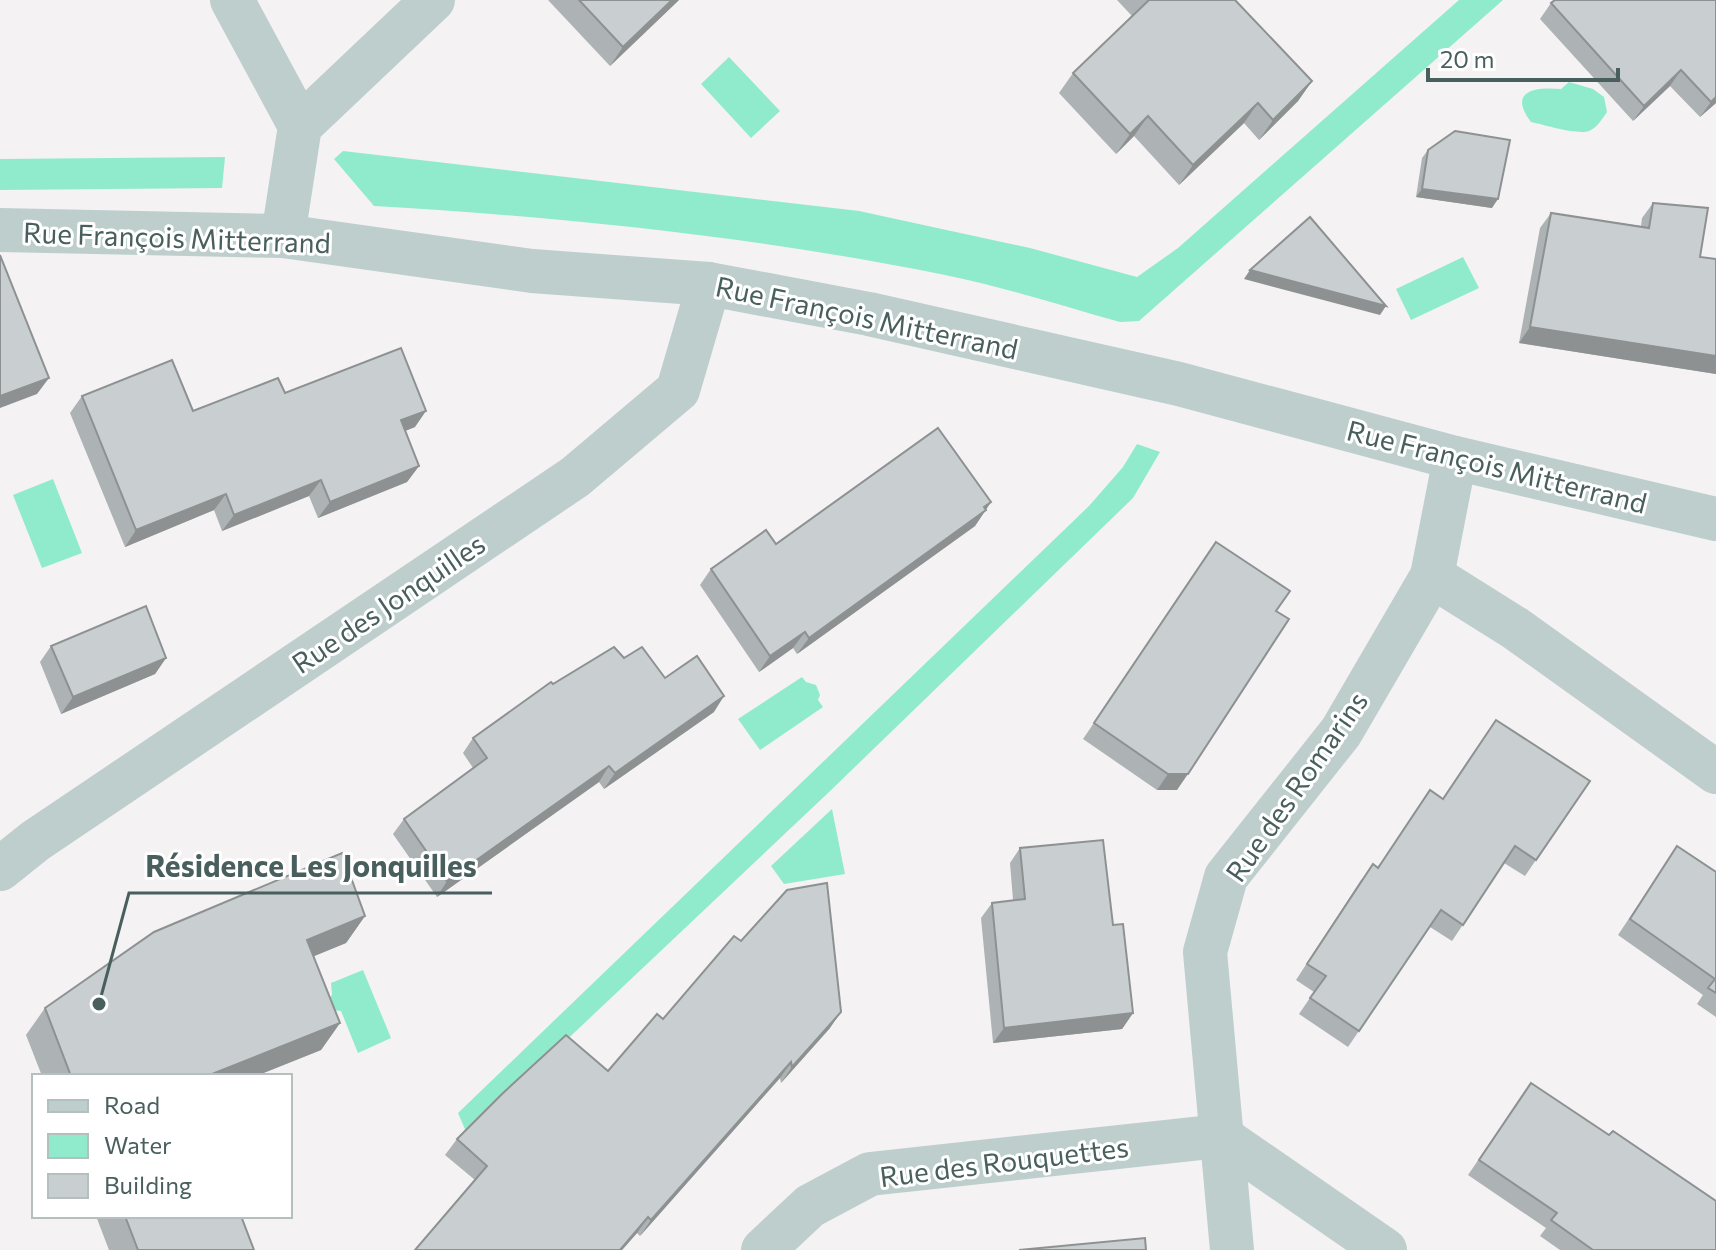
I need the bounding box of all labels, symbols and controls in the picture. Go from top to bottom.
scale bar [1428,32,1618,82]
text: 20 m [1440,44,1494,73]
street label: Rue François Mitterrand [23,215,331,259]
street label: Rue François Mitterrand [713,268,1021,366]
street label: Rue François Mitterrand [1343,412,1651,520]
street label: Rue des Jonquilles [285,526,491,680]
street label: Rue des Romarins [1218,684,1374,888]
callout: Résidence Les Jonquilles [129,839,492,893]
text: Résidence Les Jonquilles [145,846,477,883]
legend [32,1074,292,1218]
text: Road [104,1090,160,1119]
street label: Rue des Rouquettes [878,1129,1130,1193]
text: Water [104,1130,172,1159]
text: Building [104,1170,192,1199]

